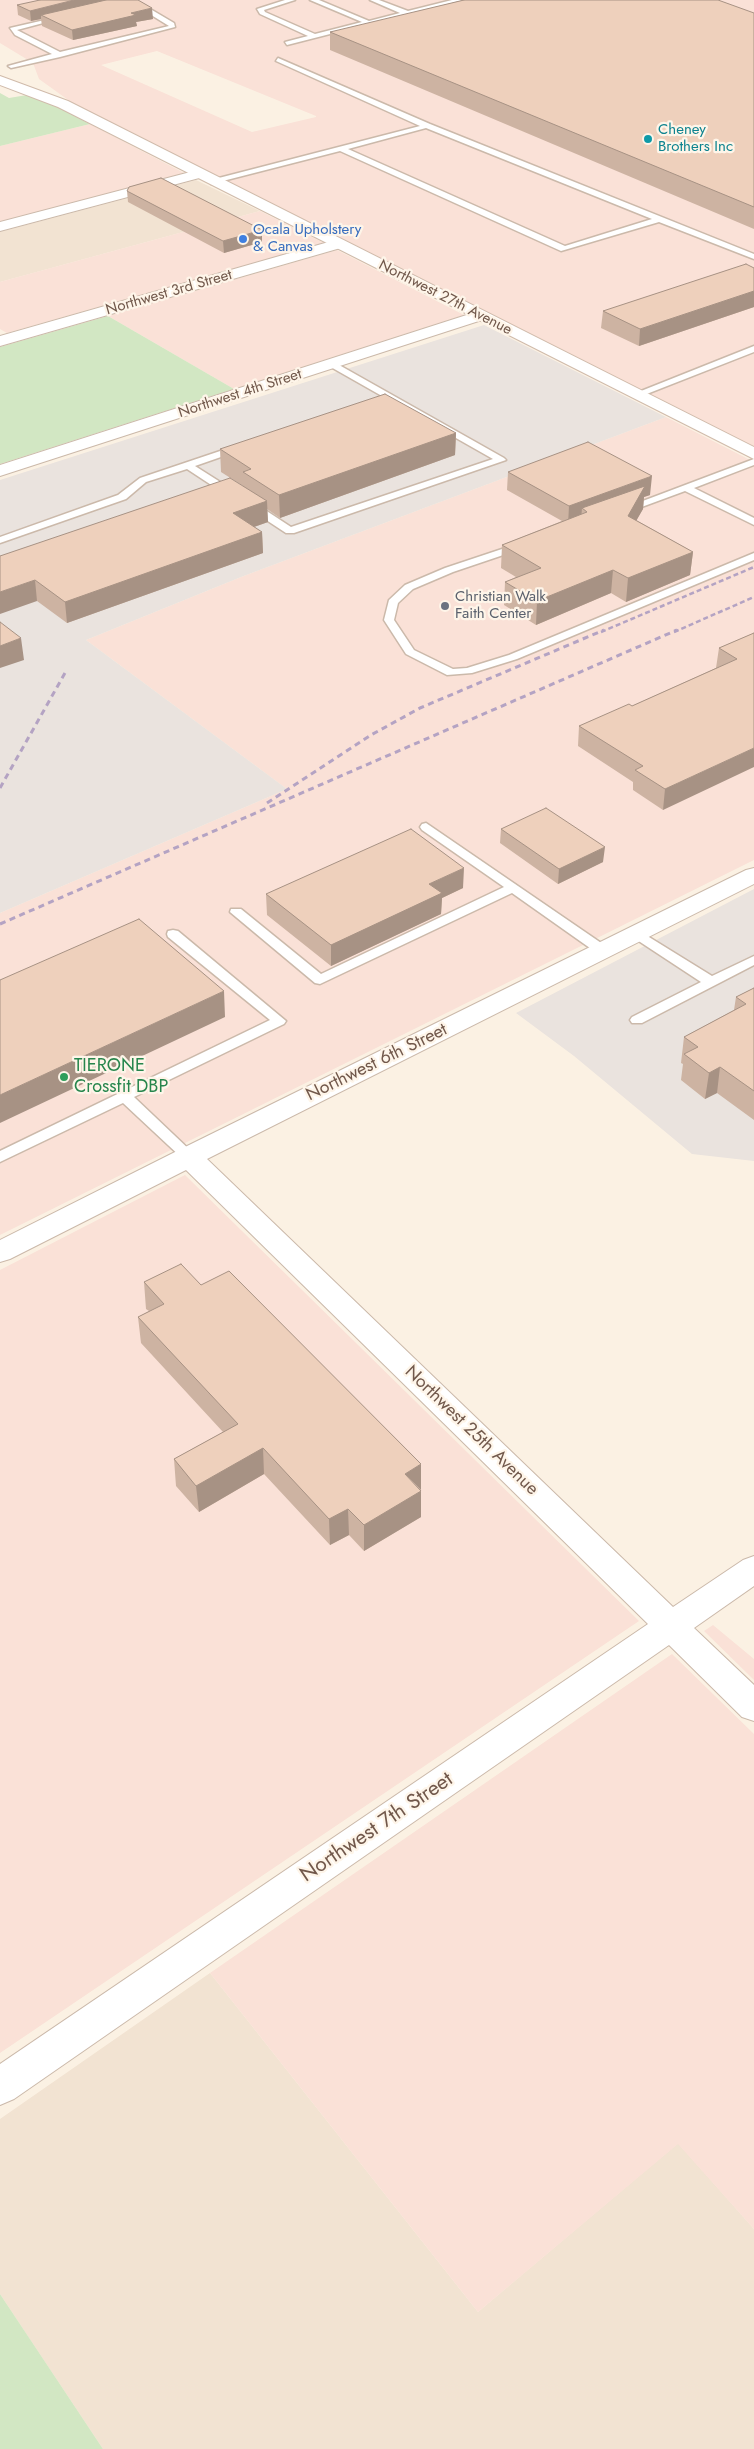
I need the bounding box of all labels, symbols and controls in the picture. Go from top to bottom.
place label: Cheney Brothers Inc [658,121,733,156]
marker: Cheney Brothers Inc [642,133,654,145]
place label: Ocala Upholstery & Canvas [253,221,361,256]
marker: Ocala Upholstery & Canvas [237,233,249,245]
street label: Northwest 27th Avenue [375,257,515,339]
street label: Northwest 3rd Street [104,266,234,320]
street label: Northwest 4th Street [176,366,304,422]
place label: Christian Walk Faith Center [455,588,546,623]
marker: Christian Walk Faith Center [439,600,451,612]
street label: Northwest 6th Street [303,1019,451,1107]
place label: TIERONE Crossfit DBP [74,1056,168,1098]
marker: TIERONE Crossfit DBP [58,1071,70,1083]
street label: Northwest 25th Avenue [400,1362,542,1500]
street label: Northwest 7th Street [296,1768,458,1888]

